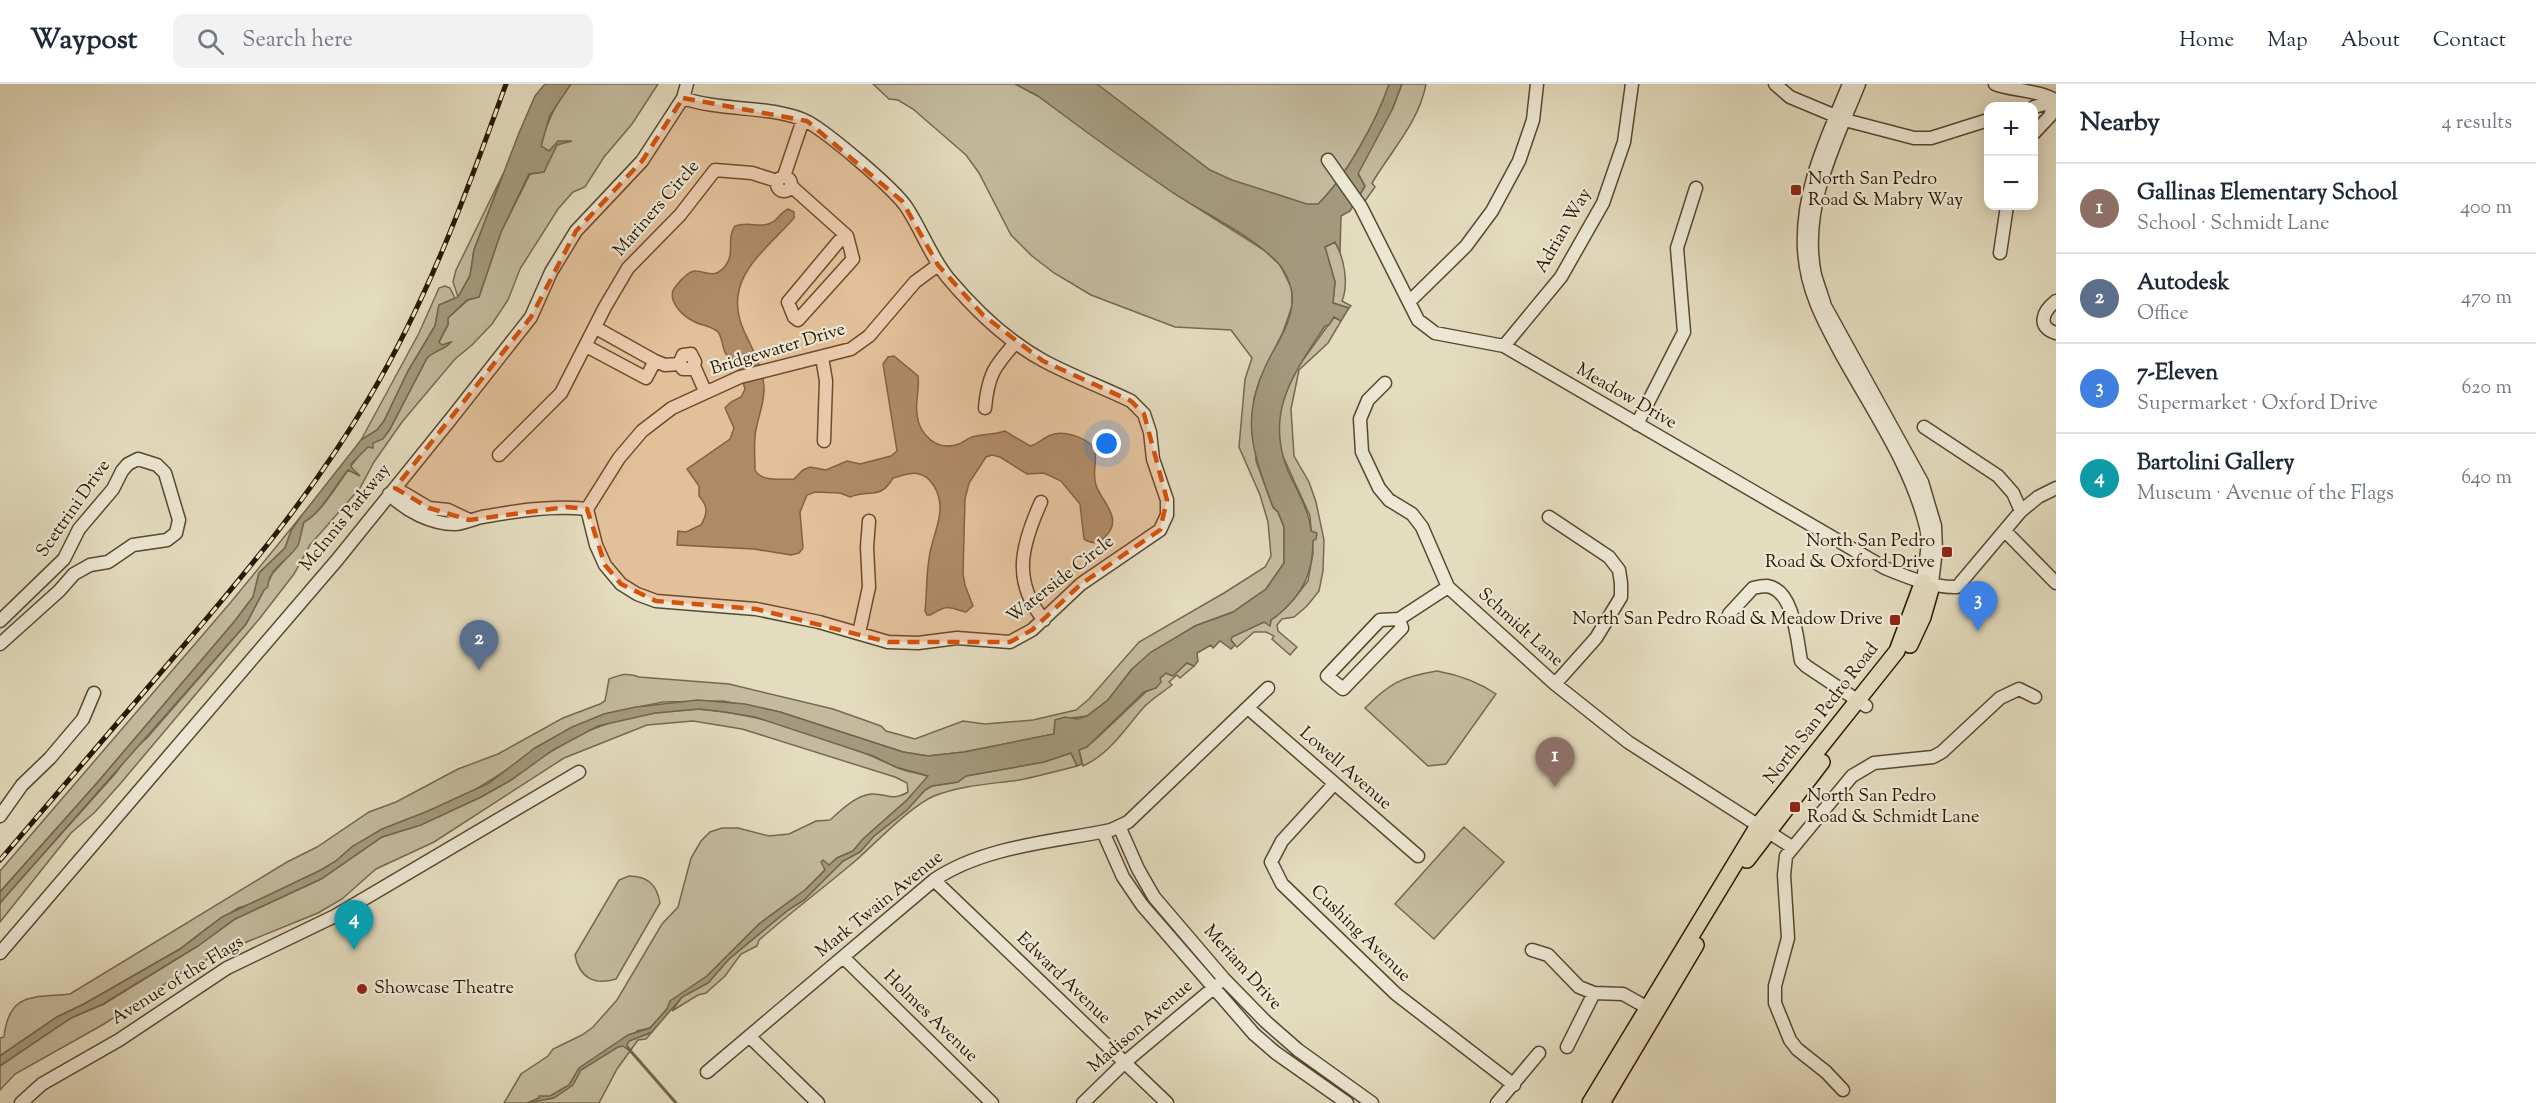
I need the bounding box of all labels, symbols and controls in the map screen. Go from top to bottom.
search box [173,14,593,68]
text: Waypost [30,21,137,61]
icon: search [194,25,227,58]
text: Search here [242,25,353,57]
text: Home [2179,26,2234,56]
text: Map [2267,26,2308,56]
text: About [2341,26,2400,56]
text: Contact [2433,26,2506,56]
map controls [1984,102,2038,210]
button: + [1984,102,2038,156]
text: Nearby [2080,105,2160,142]
text: 4 results [2441,109,2512,138]
street label: Mariners Circle [608,155,706,263]
button: − [1984,156,2038,210]
place label: North San Pedro Road & Mabry Way [1808,167,1963,214]
text: Gallinas Elementary School [2137,178,2398,210]
marker: North San Pedro Road & Mabry Way [1789,183,1803,197]
street label: Adrian Way [1529,184,1599,278]
text: 1 [2096,194,2103,223]
text: 400 m [2460,194,2512,223]
text: School · Schmidt Lane [2137,210,2329,239]
text: Autodesk [2137,268,2229,300]
text: 2 [2095,284,2104,313]
text: 470 m [2461,284,2512,313]
text: Office [2137,300,2189,329]
street label: Bridgewater Drive [707,317,849,383]
street label: Meadow Drive [1571,358,1681,436]
text: 7-Eleven [2137,358,2218,390]
text: 3 [2095,374,2104,403]
text: 620 m [2462,374,2512,403]
text: Supermarket · Oxford Drive [2137,390,2378,419]
your location [1092,429,1121,458]
text: Bartolini Gallery [2137,448,2294,480]
street label: Scettrini Drive [31,455,117,563]
street label: McInnis Parkway [294,458,398,578]
text: 4 [2094,464,2105,493]
text: 640 m [2461,464,2512,493]
text: Museum · Avenue of the Flags [2137,480,2394,509]
place label: North San Pedro Road & Oxford Drive [1765,529,1935,576]
street label: Waterside Circle [1002,530,1120,630]
marker: North San Pedro Road & Oxford Drive [1940,545,1954,559]
street label: Schmidt Lane [1471,582,1569,674]
pin: 3 [1958,582,1998,631]
place label: North San Pedro Road & Meadow Drive [1572,607,1883,633]
marker: North San Pedro Road & Meadow Drive [1888,613,1902,627]
pin: 2 [460,620,498,670]
street label: North San Pedro Road [1758,638,1886,790]
street label: Lowell Avenue [1293,721,1397,817]
pin: 1 [1536,738,1574,787]
place label: North San Pedro Road & Schmidt Lane [1807,784,1979,831]
marker: North San Pedro Road & Schmidt Lane [1788,800,1802,814]
street label: Mark Twain Avenue [811,845,949,965]
street label: Cushing Avenue [1304,879,1416,989]
pin: 4 [334,900,374,950]
street label: Meriam Drive [1197,920,1287,1016]
street label: Edward Avenue [1010,927,1116,1031]
street label: Avenue of the Flags [107,930,249,1032]
street label: Holmes Avenue [877,965,983,1069]
street label: Madison Avenue [1083,974,1199,1080]
place label: Showcase Theatre [374,976,514,1002]
marker: Showcase Theatre [355,982,369,996]

